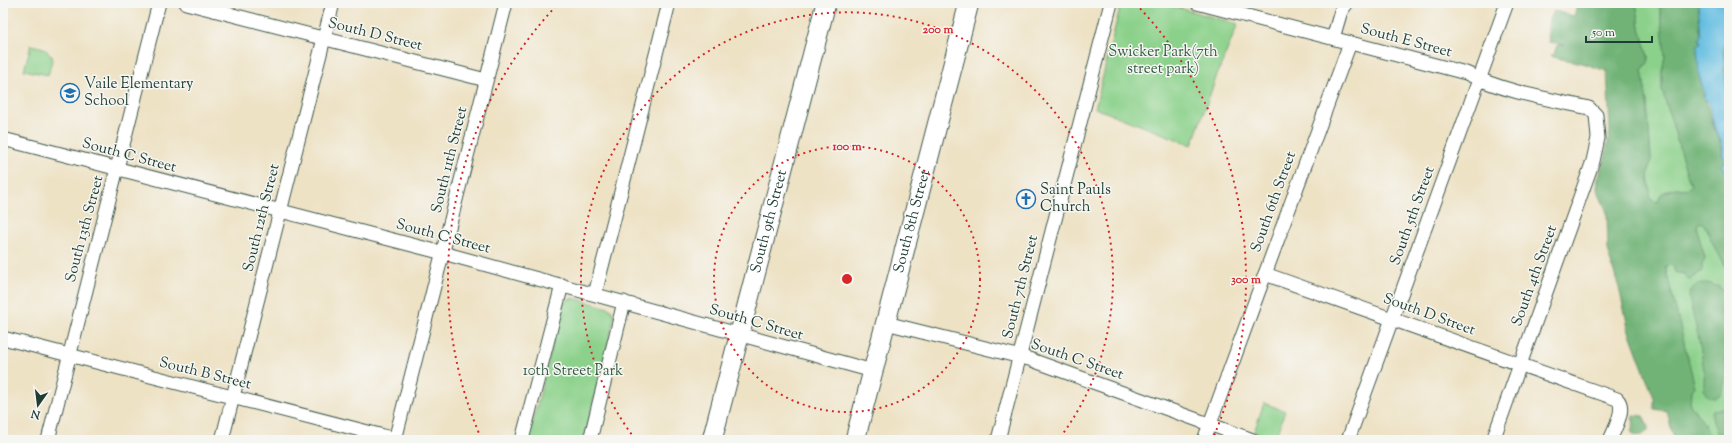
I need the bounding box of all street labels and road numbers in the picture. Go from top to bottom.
street label: South D Street [326,13,424,57]
street label: South E Street [1358,19,1454,63]
street label: South 11th Street [427,105,473,215]
street label: South C Street [79,133,179,179]
street label: South 6th Street [1246,149,1302,255]
street label: South 12th Street [238,162,286,274]
street label: South 5th Street [1385,164,1441,268]
street label: South 9th Street [745,167,793,275]
street label: South 8th Street [888,167,936,275]
street label: South 13th Street [61,173,109,285]
street label: South C Street [393,214,493,260]
street label: South 4th Street [1507,223,1563,329]
street label: South 7th Street [998,233,1044,341]
street label: South D Street [1380,289,1478,341]
street label: South C Street [707,300,805,346]
street label: South C Street [1028,334,1126,386]
street label: South B Street [157,352,253,396]

